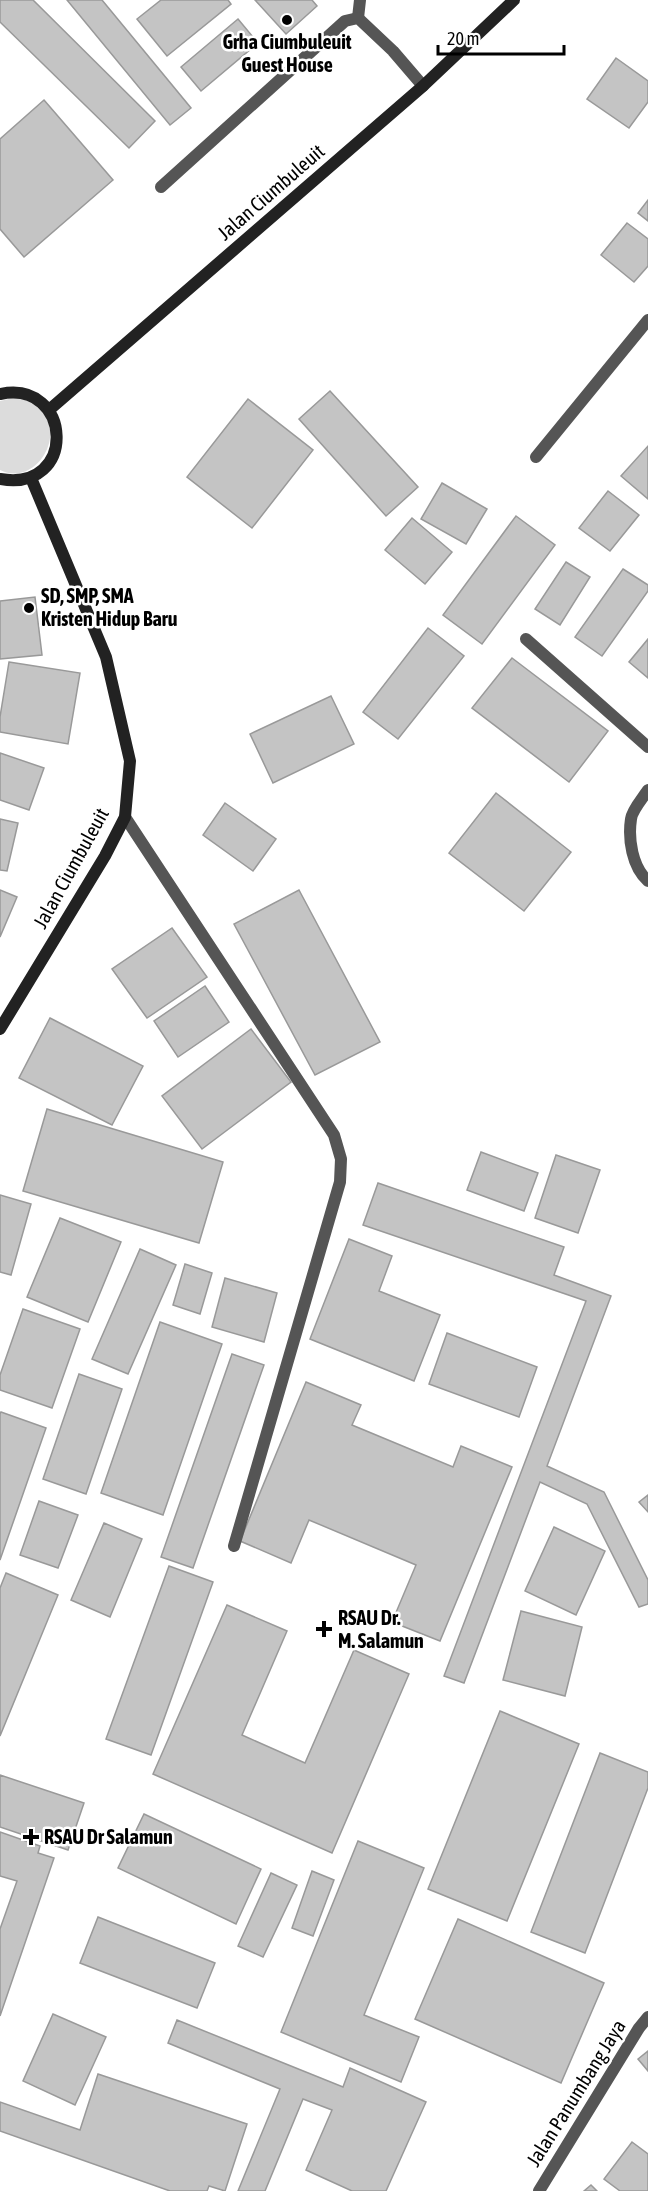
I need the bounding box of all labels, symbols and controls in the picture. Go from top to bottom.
marker: Grha Ciumbuleuit Guest House [280,13,294,27]
scale bar [438,18,564,56]
text: 20 m [447,28,479,49]
place label: Grha Ciumbuleuit Guest House [222,30,352,76]
street label: Jalan Ciumbuleuit [213,139,329,244]
place label: SD, SMP, SMA Kristen Hidup Baru [41,584,178,630]
marker: SD, SMP, SMA Kristen Hidup Baru [22,601,36,615]
street label: Jalan Ciumbuleuit [28,803,113,932]
place label: RSAU Dr. M. Salamun [338,1606,424,1652]
marker: RSAU Dr. M. Salamun [315,1620,333,1638]
place label: RSAU Dr Salamun [44,1825,173,1848]
marker: RSAU Dr Salamun [22,1828,40,1846]
street label: Jalan Panumbang Jaya [521,2015,630,2170]

